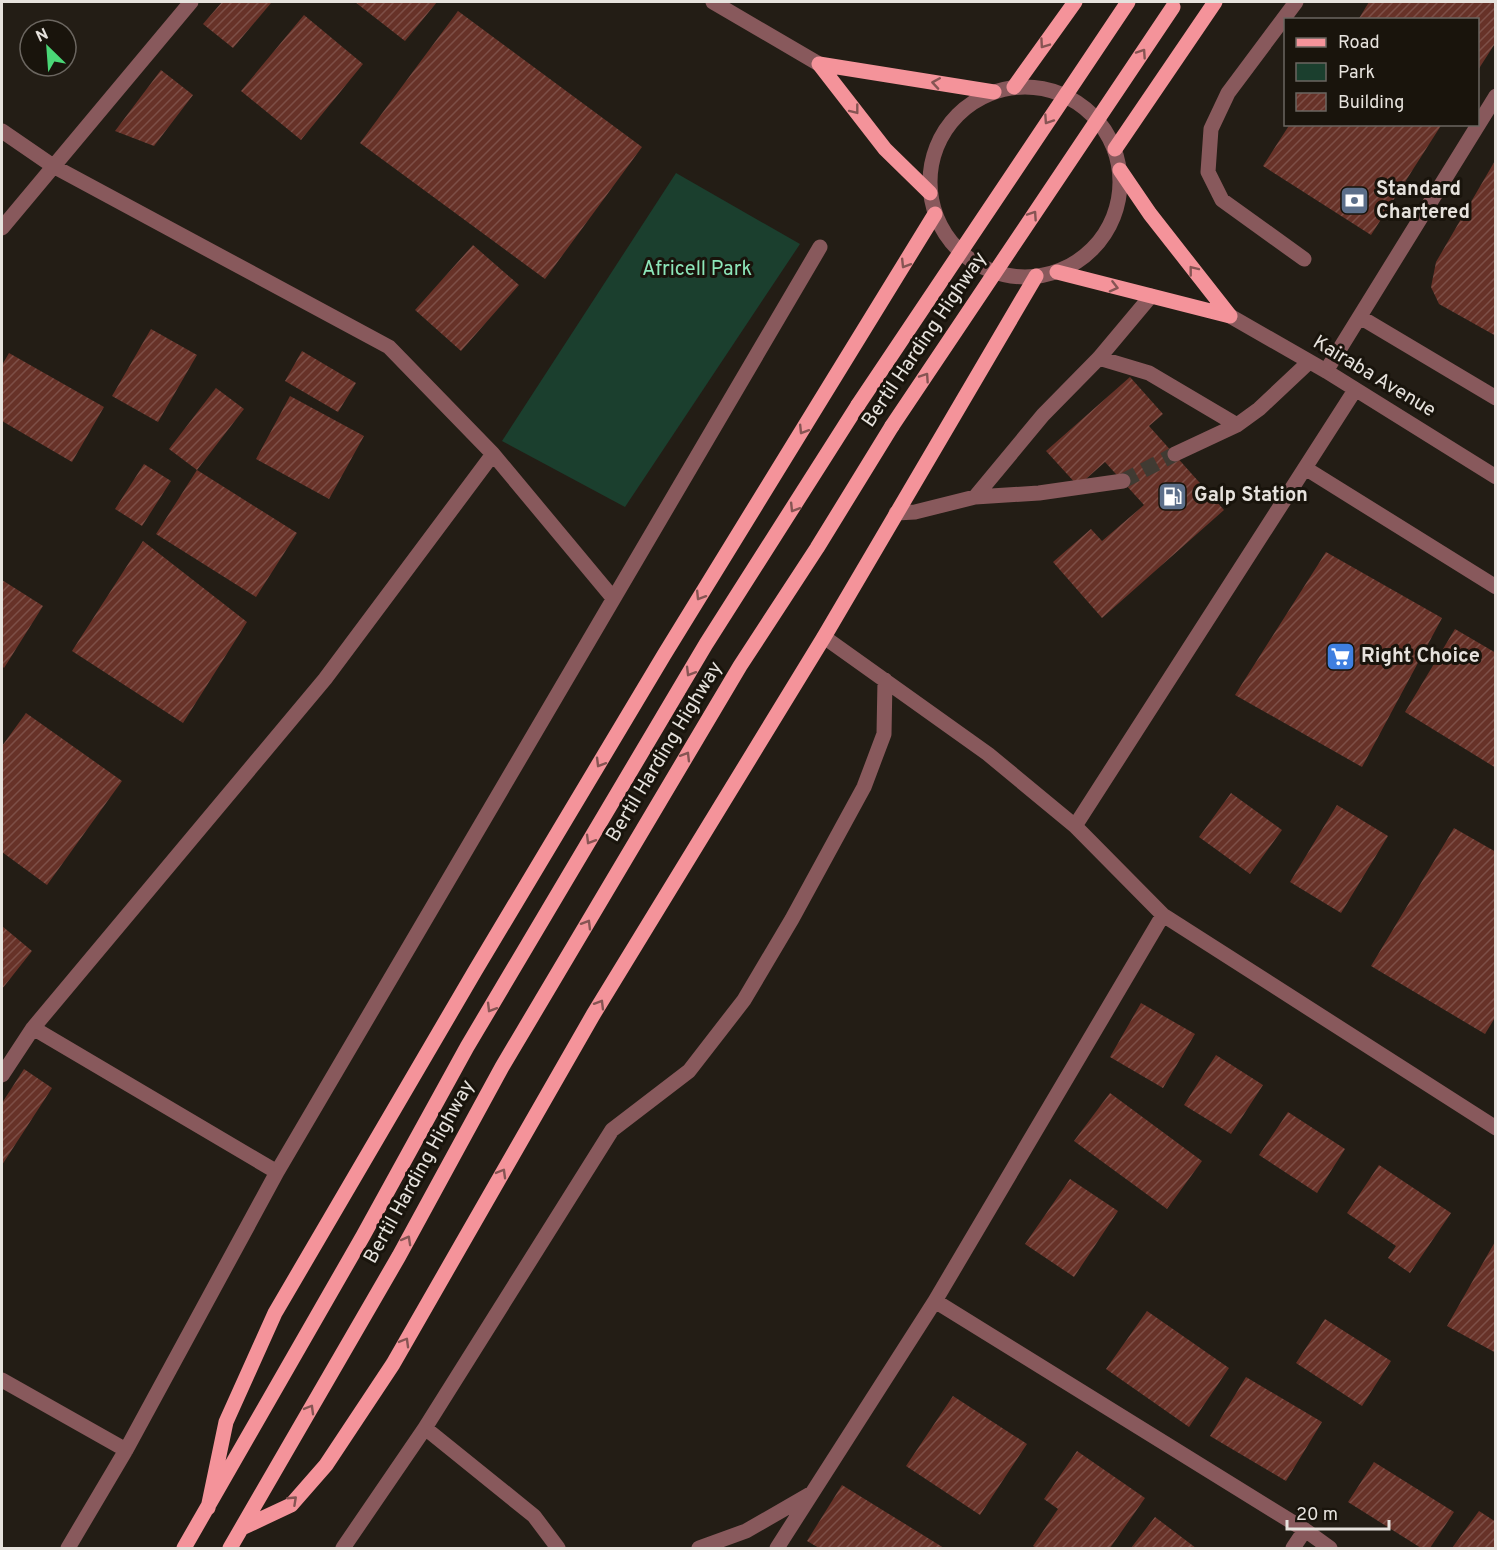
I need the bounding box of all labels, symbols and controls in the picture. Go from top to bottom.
north arrow [18,18,78,78]
legend [1284,18,1479,126]
text: N [33,25,52,48]
text: Road [1338,32,1380,55]
one-way arrow [1040,38,1051,49]
one-way arrow [1135,49,1146,60]
text: Park [1338,62,1375,85]
one-way arrow [931,78,940,90]
text: Building [1338,92,1404,115]
one-way arrow [847,104,858,115]
one-way arrow [1044,113,1055,124]
place label: Standard Chartered [1376,177,1470,226]
bank icon: Standard Chartered [1339,185,1371,217]
one-way arrow [1026,211,1037,222]
street label: Bertil Harding Highway [857,247,993,433]
park label: Africell Park [642,257,752,283]
one-way arrow [900,258,912,268]
one-way arrow [1190,265,1201,276]
one-way arrow [1108,280,1118,292]
street label: Kairaba Avenue [1308,330,1440,424]
one-way arrow [918,373,929,384]
one-way arrow [798,424,810,434]
fuel station icon: Galp Station [1157,480,1189,512]
place label: Galp Station [1194,483,1308,509]
one-way arrow [790,501,801,512]
one-way arrow [696,590,708,600]
supermarket icon: Right Choice [1324,641,1356,673]
place label: Right Choice [1361,644,1480,670]
street label: Bertil Harding Highway [601,657,729,847]
one-way arrow [685,666,697,676]
one-way arrow [679,752,691,762]
one-way arrow [595,757,607,767]
one-way arrow [586,834,597,844]
one-way arrow [579,920,591,930]
one-way arrow [592,1000,604,1010]
one-way arrow [486,1002,498,1012]
street label: Bertil Harding Highway [359,1075,481,1269]
one-way arrow [495,1168,507,1179]
one-way arrow [400,1235,412,1246]
one-way arrow [398,1338,410,1348]
one-way arrow [303,1405,315,1415]
scale bar [1287,1493,1389,1531]
one-way arrow [287,1496,297,1507]
text: 20 m [1296,1504,1338,1527]

